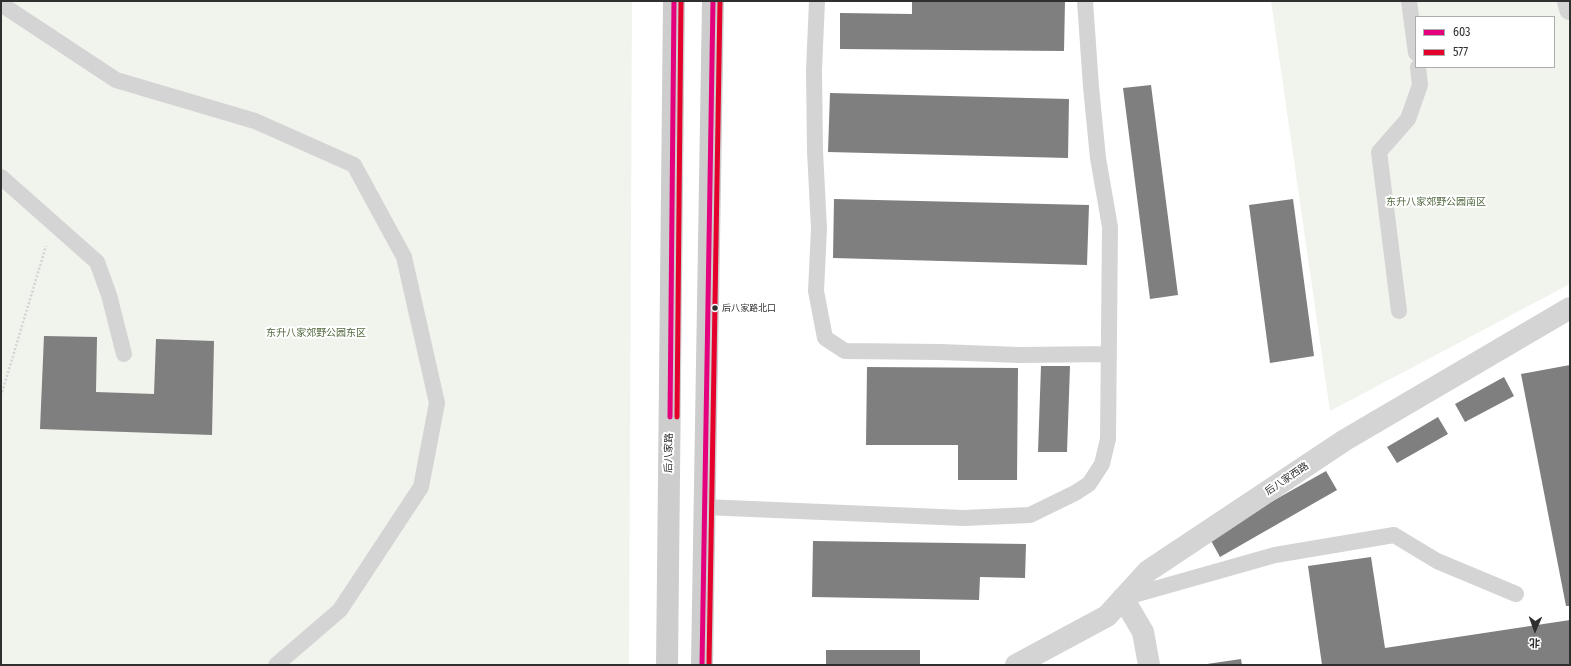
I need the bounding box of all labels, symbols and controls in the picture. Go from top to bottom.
legend [1415,16,1555,68]
text: 603 [1453,25,1471,39]
text: 577 [1453,45,1468,59]
park label: 东升八家郊野公园南区 [1386,196,1486,208]
marker: 后八家路北口 [710,303,720,313]
place label: 后八家路北口 [722,303,776,313]
park label: 东升八家郊野公园东区 [266,327,366,339]
street label: 后八家路 [663,433,675,473]
street label: 后八家西路 [1263,460,1311,498]
north arrow [1515,610,1555,650]
text: 北 [1529,636,1540,649]

